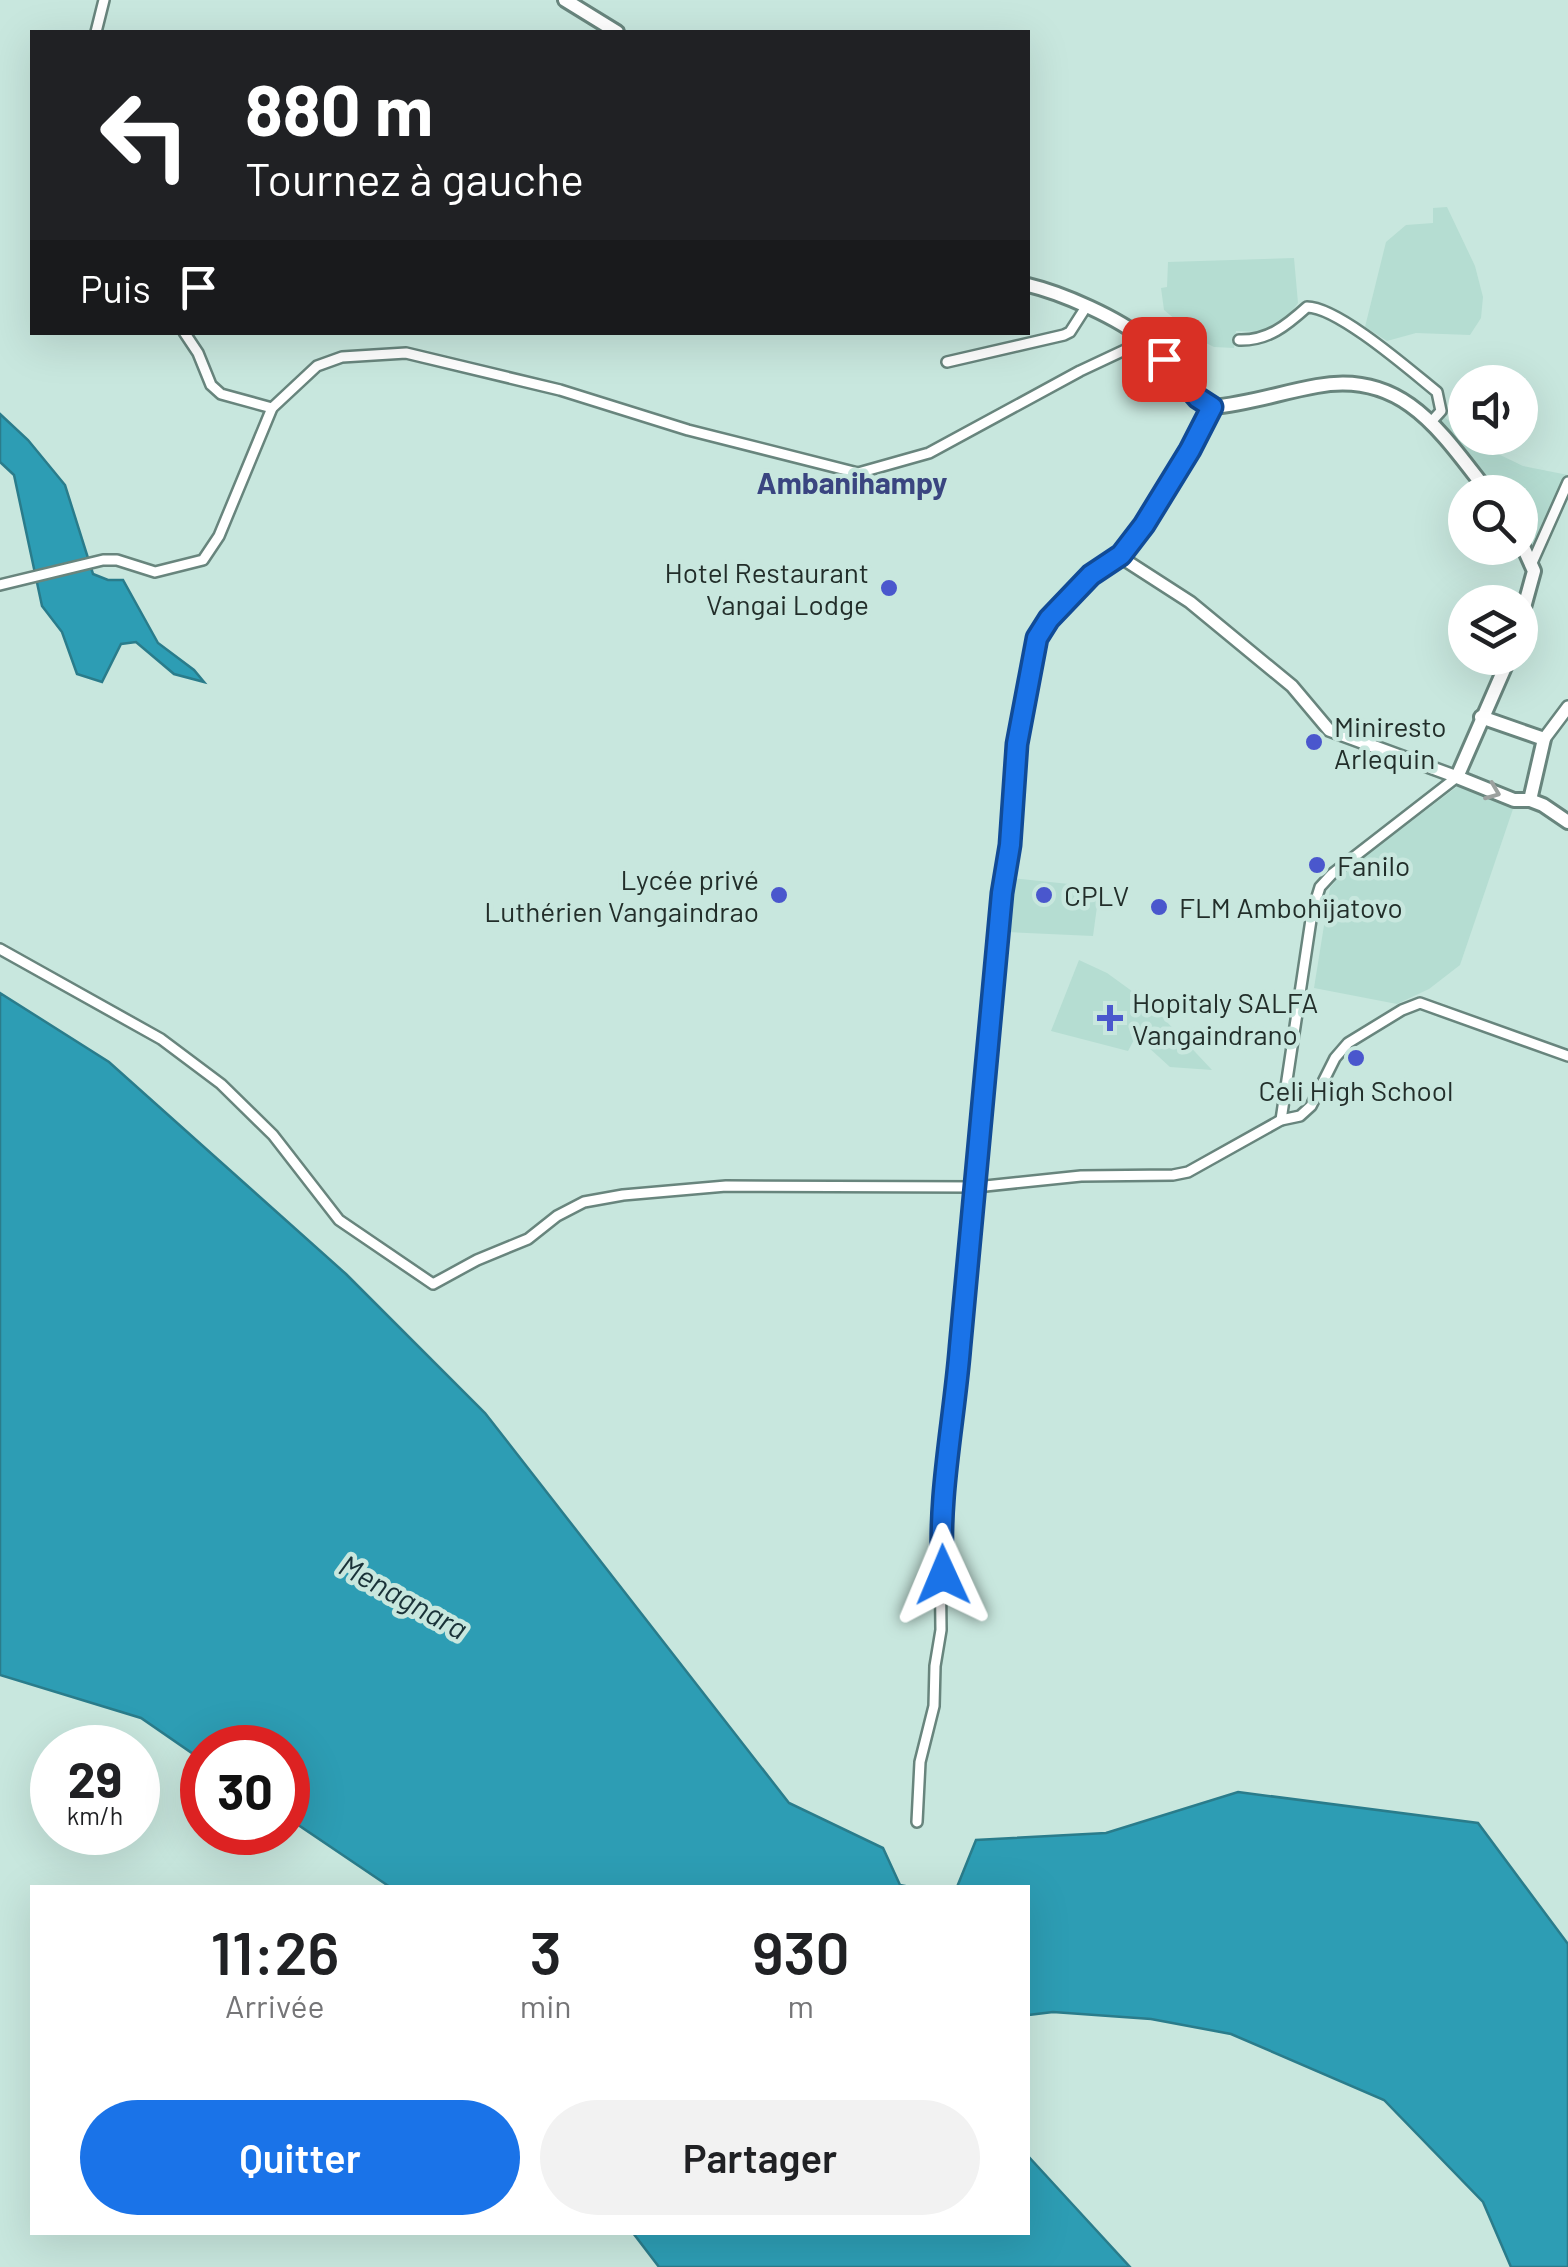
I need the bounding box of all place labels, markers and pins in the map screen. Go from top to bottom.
pin [1122,317,1207,402]
place label: Hotel Restaurant Vangai Lodge [664,555,869,621]
marker: Hotel Restaurant Vangai Lodge [878,577,900,599]
place label: Miniresto Arlequin [1334,709,1447,775]
marker: Miniresto Arlequin [1303,731,1325,753]
place label: Fanilo [1337,848,1410,882]
marker: Fanilo [1306,854,1328,876]
place label: Lycée privé Luthérien Vangaindrao [484,862,759,928]
place label: CPLV [1064,878,1129,912]
marker: Lycée privé Luthérien Vangaindrao [768,884,790,906]
marker: CPLV [1033,884,1055,906]
place label: FLM Ambohijatovo [1179,890,1403,924]
marker: FLM Ambohijatovo [1148,896,1170,918]
place label: Hopitaly SALFA Vangaindrano [1132,985,1318,1051]
marker: Hopitaly SALFA Vangaindrano [1097,1005,1123,1031]
marker: Celi High School [1345,1047,1367,1069]
place label: Celi High School [1259,1073,1453,1107]

